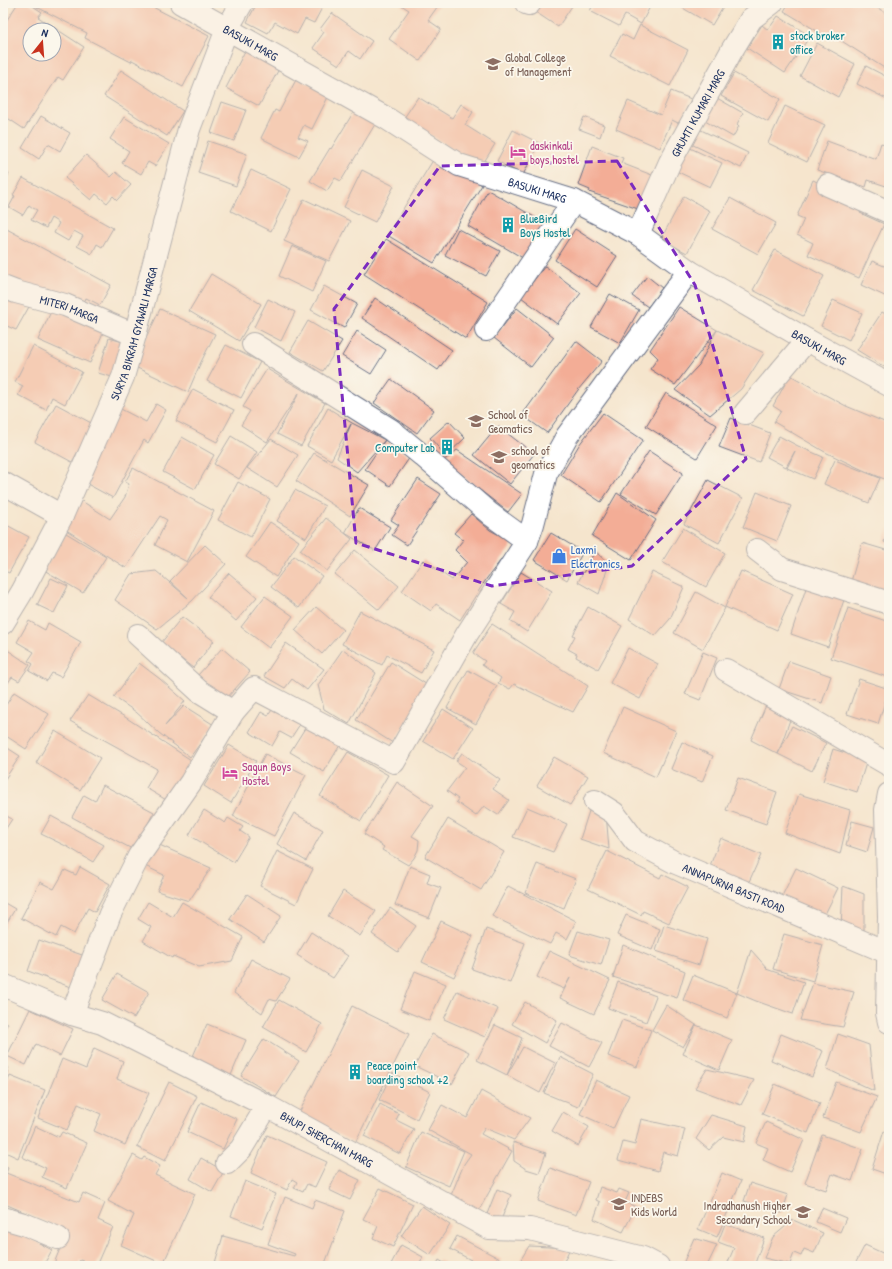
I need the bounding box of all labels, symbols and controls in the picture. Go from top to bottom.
street label: BASUKI MARG [220,20,281,64]
north arrow [22,22,62,62]
text: N [40,25,50,40]
place label: stock broker office [790,27,845,58]
building icon: stock broker office [769,33,787,51]
place label: Global College of Management [505,49,572,80]
school or university icon: Global College of Management [484,55,502,73]
street label: GHUMTI KUMARI MARG [666,66,728,160]
place label: daskinkali boys hostel [530,137,580,168]
hotel icon: daskinkali boys hostel [509,143,527,161]
street label: BASUKI MARG [506,172,569,207]
place label: BlueBird Boys Hostel [520,210,571,241]
building icon: BlueBird Boys Hostel [499,216,517,234]
street label: SURYA BIKRAM GYAWALI MARGA [105,265,161,403]
street label: MITERI MARGA [38,290,102,327]
street label: BASUKI MARG [789,324,850,369]
place label: School of Geomatics [488,406,533,437]
school or university icon: School of Geomatics [467,412,485,430]
building icon: Computer Lab [438,438,456,456]
place label: Computer Lab [375,439,435,456]
place label: school of geomatics [511,442,555,473]
school or university icon: school of geomatics [490,448,508,466]
place label: Laxmi Electronics [571,541,620,572]
shop icon: Laxmi Electronics [550,547,568,565]
place label: Sagun Boys Hostel [242,758,292,789]
hotel icon: Sagun Boys Hostel [221,764,239,782]
street label: ANNAPURNA BASTI ROAD [680,858,788,917]
place label: Peace point boarding school +2 [367,1057,449,1088]
building icon: Peace point boarding school +2 [346,1063,364,1081]
street label: BHUPI SHERCHAN MARG [277,1107,376,1171]
place label: INDEBS Kids World [631,1189,677,1220]
school or university icon: INDEBS Kids World [610,1195,628,1213]
place label: Indradhanush Higher Secondary School [704,1197,792,1228]
school or university icon: Indradhanush Higher Secondary School [794,1203,812,1221]

